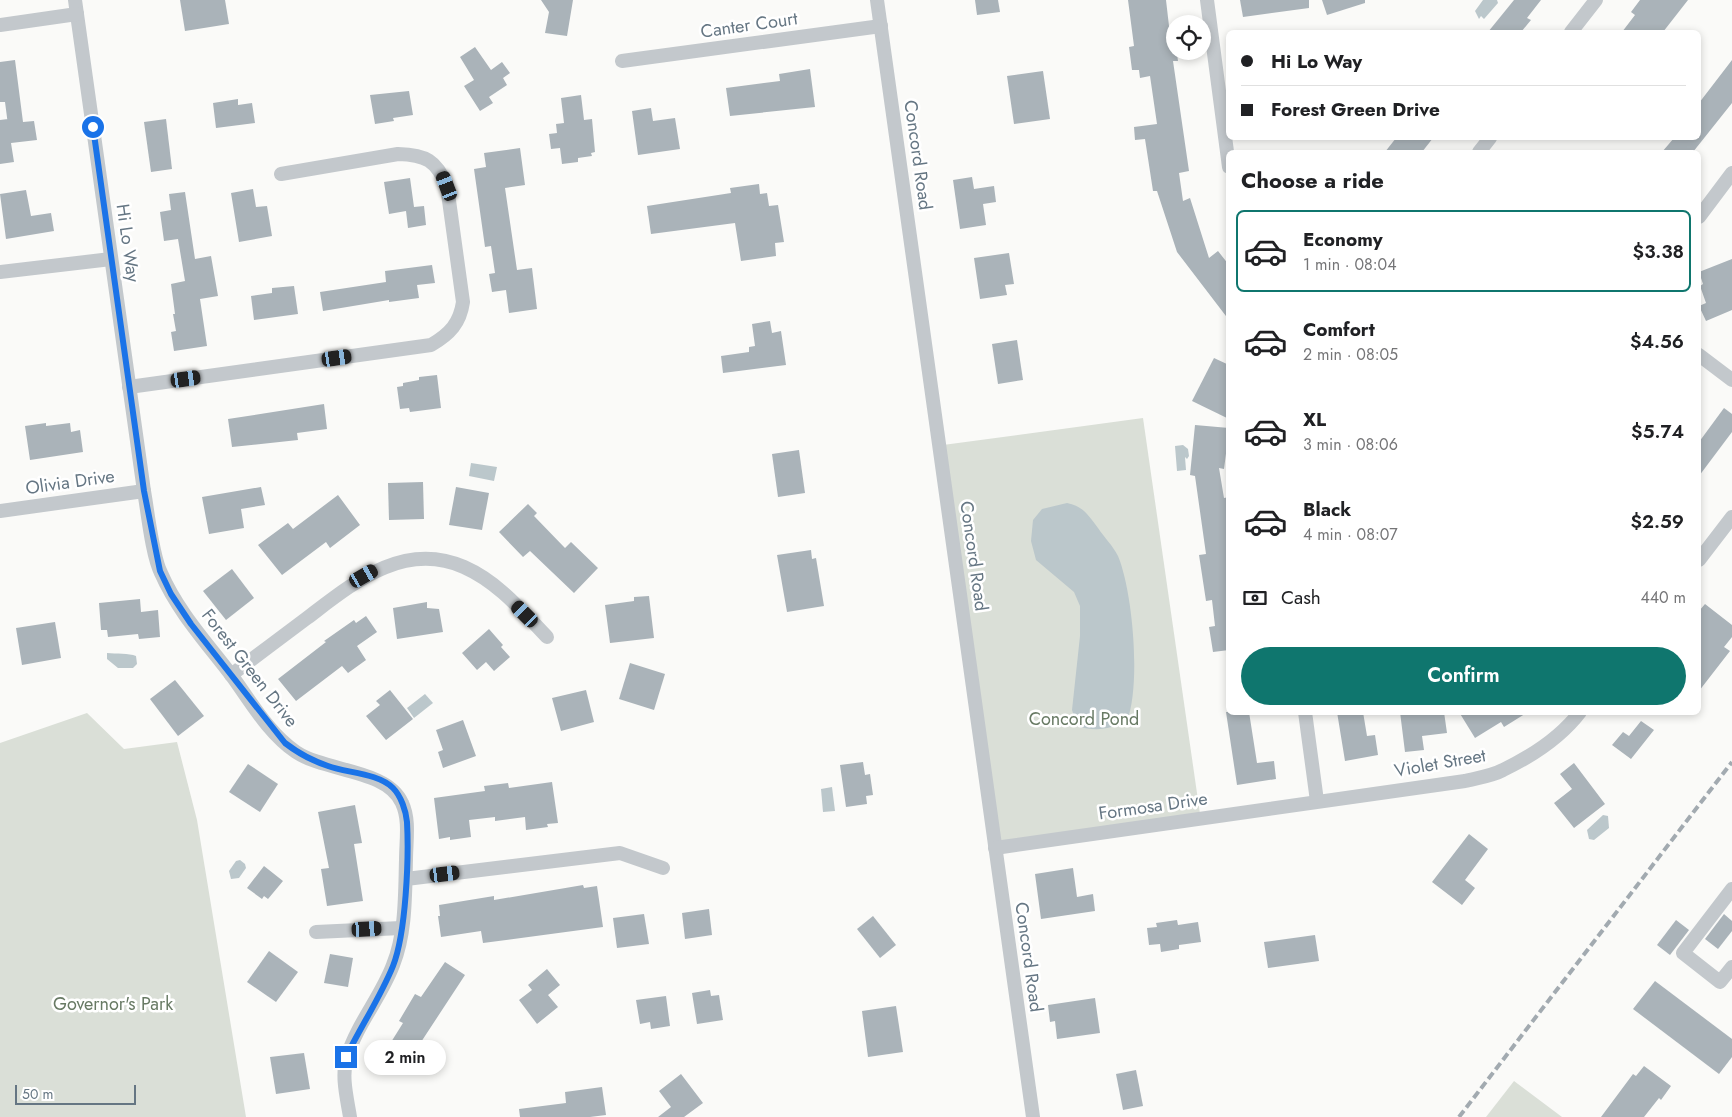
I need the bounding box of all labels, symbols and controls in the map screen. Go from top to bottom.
street label: Canter Court [699,5,800,45]
map controls [1166,15,1211,60]
button: locate [1166,15,1211,60]
text: Hi Lo Way [1271,48,1362,75]
text: Forest Green Drive [1271,96,1440,123]
street label: Concord Road [897,98,939,212]
route start [82,116,104,138]
text: Choose a ride [1241,164,1384,196]
car [434,169,459,203]
street label: Hi Lo Way [110,202,146,284]
text: Economy [1303,226,1383,253]
icon: car [1243,229,1288,274]
text: $3.38 [1633,238,1684,265]
text: 1 min · 08:04 [1303,253,1397,276]
text: Comfort [1303,316,1375,343]
icon: car [1243,319,1288,364]
text: $4.56 [1630,328,1684,355]
text: 2 min · 08:05 [1303,343,1398,366]
car [321,348,352,368]
car [170,369,201,389]
text: XL [1303,406,1326,433]
icon: car [1243,409,1288,454]
text: $5.74 [1631,418,1684,445]
text: 3 min · 08:06 [1303,433,1398,456]
street label: Olivia Drive [24,463,116,501]
text: Black [1303,496,1351,523]
street label: Concord Road [953,499,995,613]
icon: car [1243,499,1288,544]
text: $2.59 [1631,508,1684,535]
text: 4 min · 08:07 [1303,523,1398,546]
car [347,562,380,590]
icon: cash [1241,584,1269,612]
text: Cash [1281,584,1321,611]
text: 440 m [1640,586,1686,609]
car [509,598,540,630]
street label: Forest Green Drive [196,603,304,733]
button: Confirm [1241,647,1686,705]
park label: Concord Pond [1029,706,1139,732]
street label: Violet Street [1392,742,1488,784]
street label: Formosa Drive [1097,785,1209,827]
car [429,865,460,883]
street label: Concord Road [1008,900,1050,1014]
car [351,921,382,937]
park label: Governor's Park [53,991,173,1017]
callout: 2 min [364,1040,446,1074]
route end [335,1046,357,1068]
text: 2 min [384,1046,426,1069]
scale bar [15,1082,136,1105]
text: 50 m [22,1084,53,1104]

